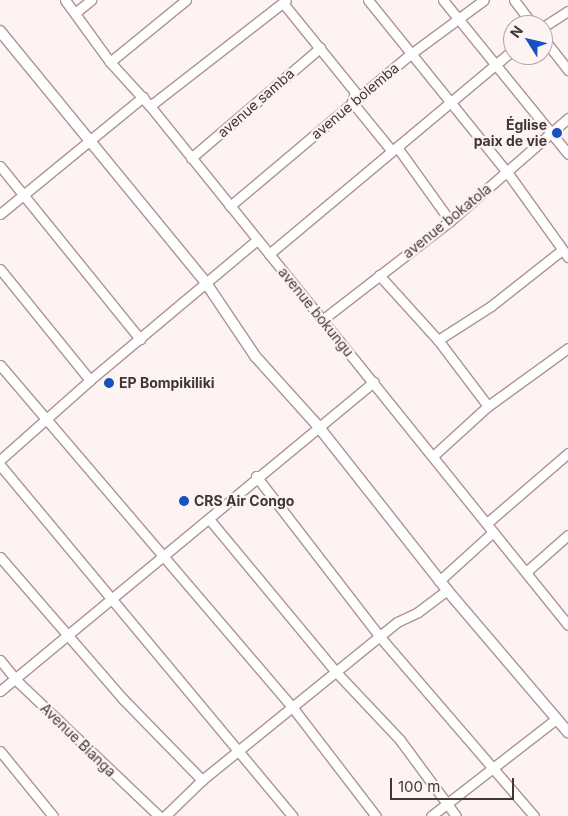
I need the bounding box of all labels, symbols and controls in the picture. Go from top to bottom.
north arrow [503,15,553,65]
text: N [506,22,526,41]
street label: avenue bolemba [308,59,402,143]
street label: avenue samba [214,65,298,141]
place label: Église paix de vie [474,117,547,150]
marker: Église paix de vie [551,127,563,139]
street label: avenue bokatola [399,180,495,262]
street label: avenue bokungu [275,264,357,360]
place label: EP Bompikiliki [119,375,215,391]
marker: EP Bompikiliki [103,377,115,389]
place label: CRS Air Congo [194,493,294,509]
marker: CRS Air Congo [178,495,190,507]
street label: Avenue Bianga [37,700,119,780]
scale bar [393,768,517,800]
text: 100 m [398,777,440,796]

